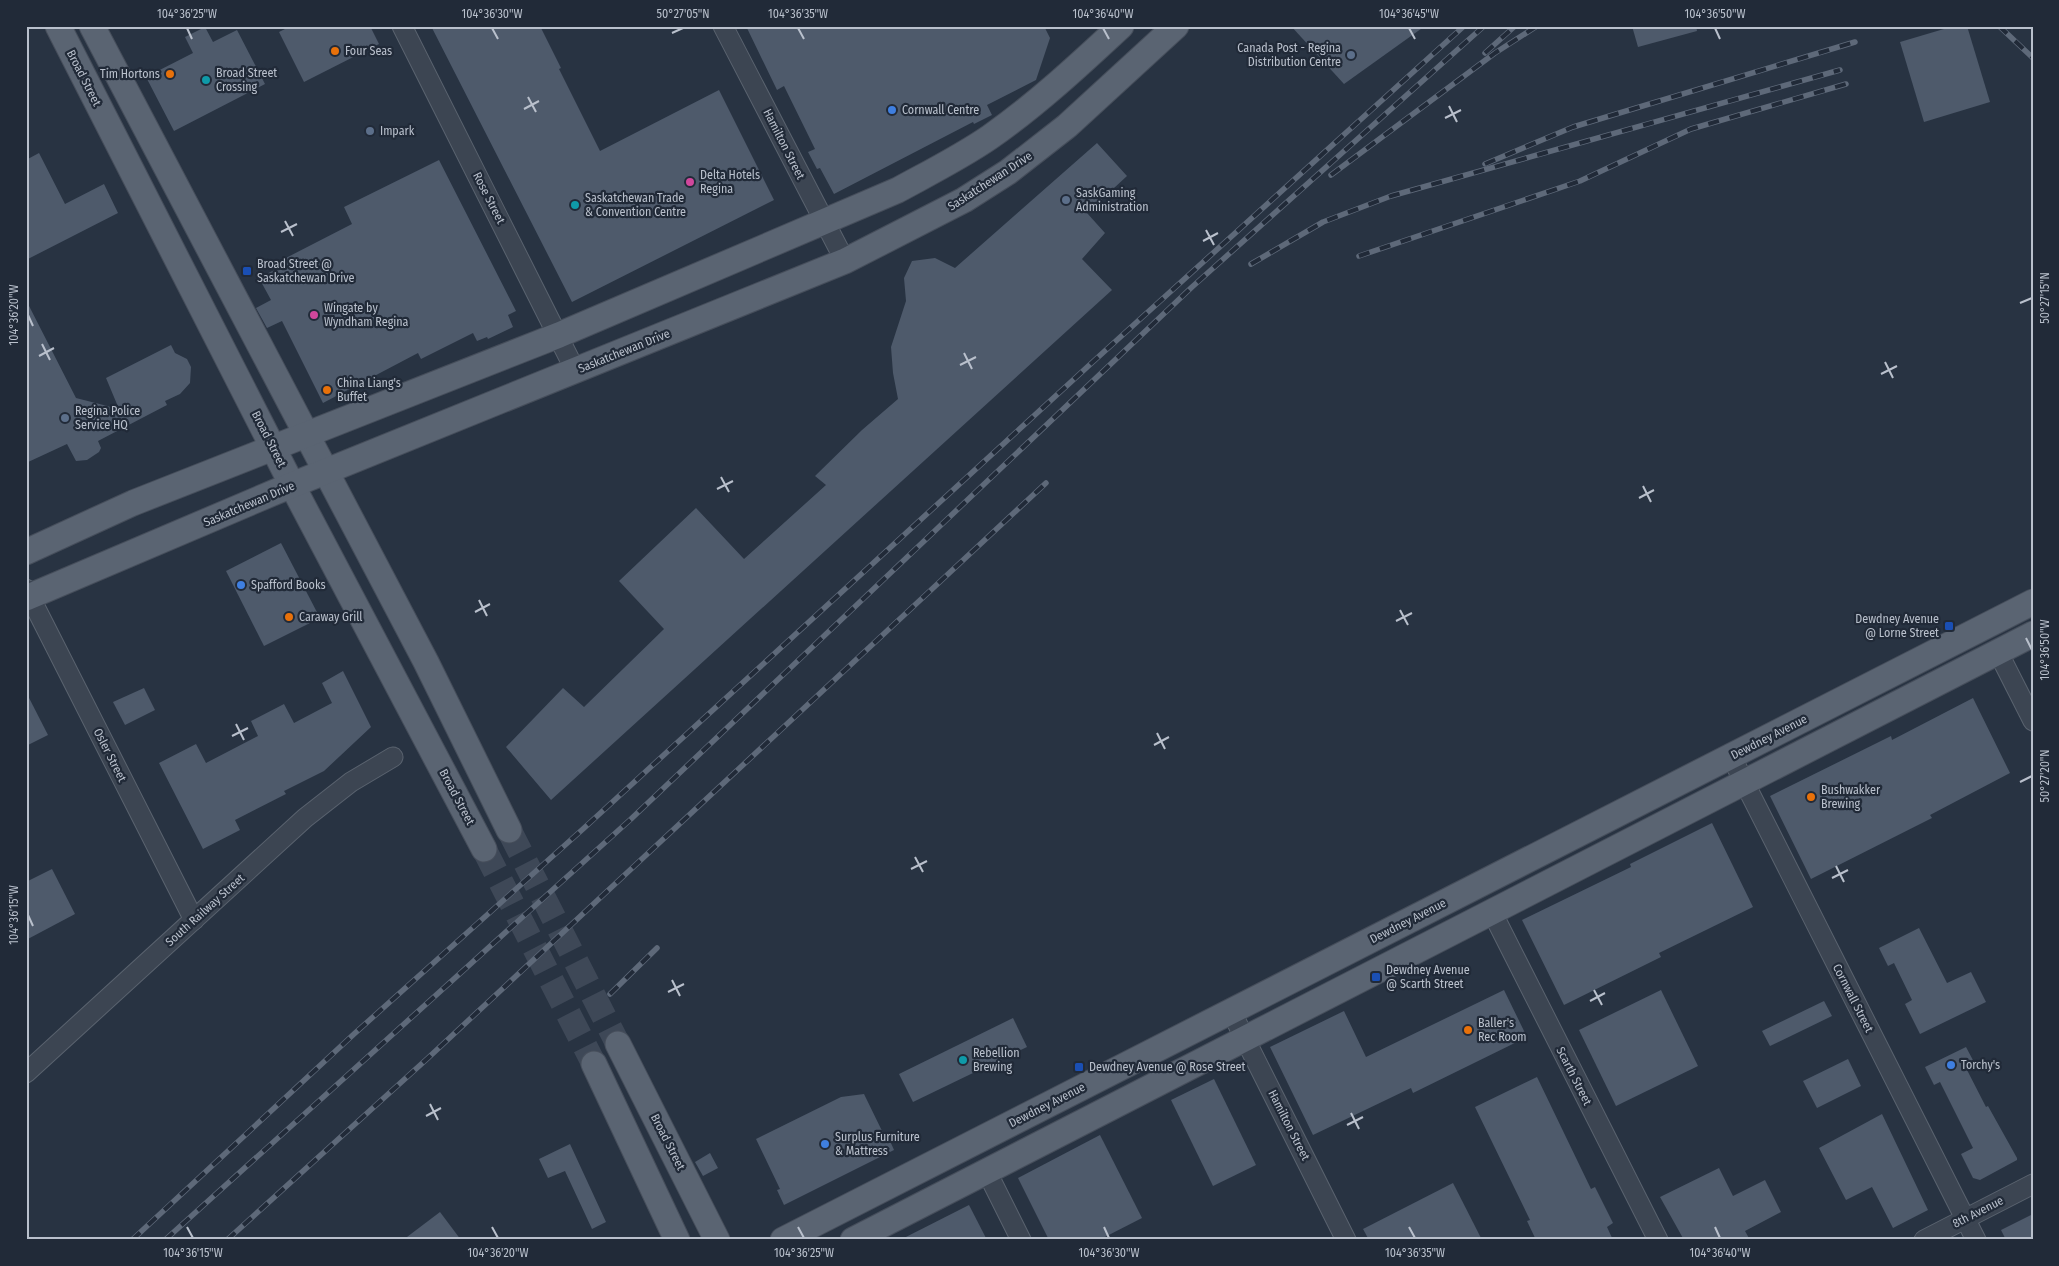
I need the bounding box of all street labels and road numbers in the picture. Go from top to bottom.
street label: Broad Street [64,48,104,109]
street label: Hamilton Street [760,106,808,182]
street label: Saskatchewan Drive [945,149,1035,213]
street label: Rose Street [470,170,508,226]
street label: Saskatchewan Drive [576,326,672,376]
street label: Broad Street [249,409,289,470]
street label: Saskatchewan Drive [201,478,297,529]
street label: Dewdney Avenue [1729,712,1809,762]
street label: Osler Street [91,726,129,784]
street label: Broad Street [436,767,478,827]
street label: South Railway Street [163,871,247,949]
street label: Dewdney Avenue [1368,896,1448,946]
street label: Cornwall Street [1830,961,1876,1035]
street label: Scarth Street [1553,1044,1595,1108]
street label: Dewdney Avenue [1007,1080,1087,1130]
street label: Hamilton Street [1265,1087,1313,1163]
street label: Broad Street [648,1112,688,1173]
street label: 8th Avenue [1950,1193,2006,1231]

